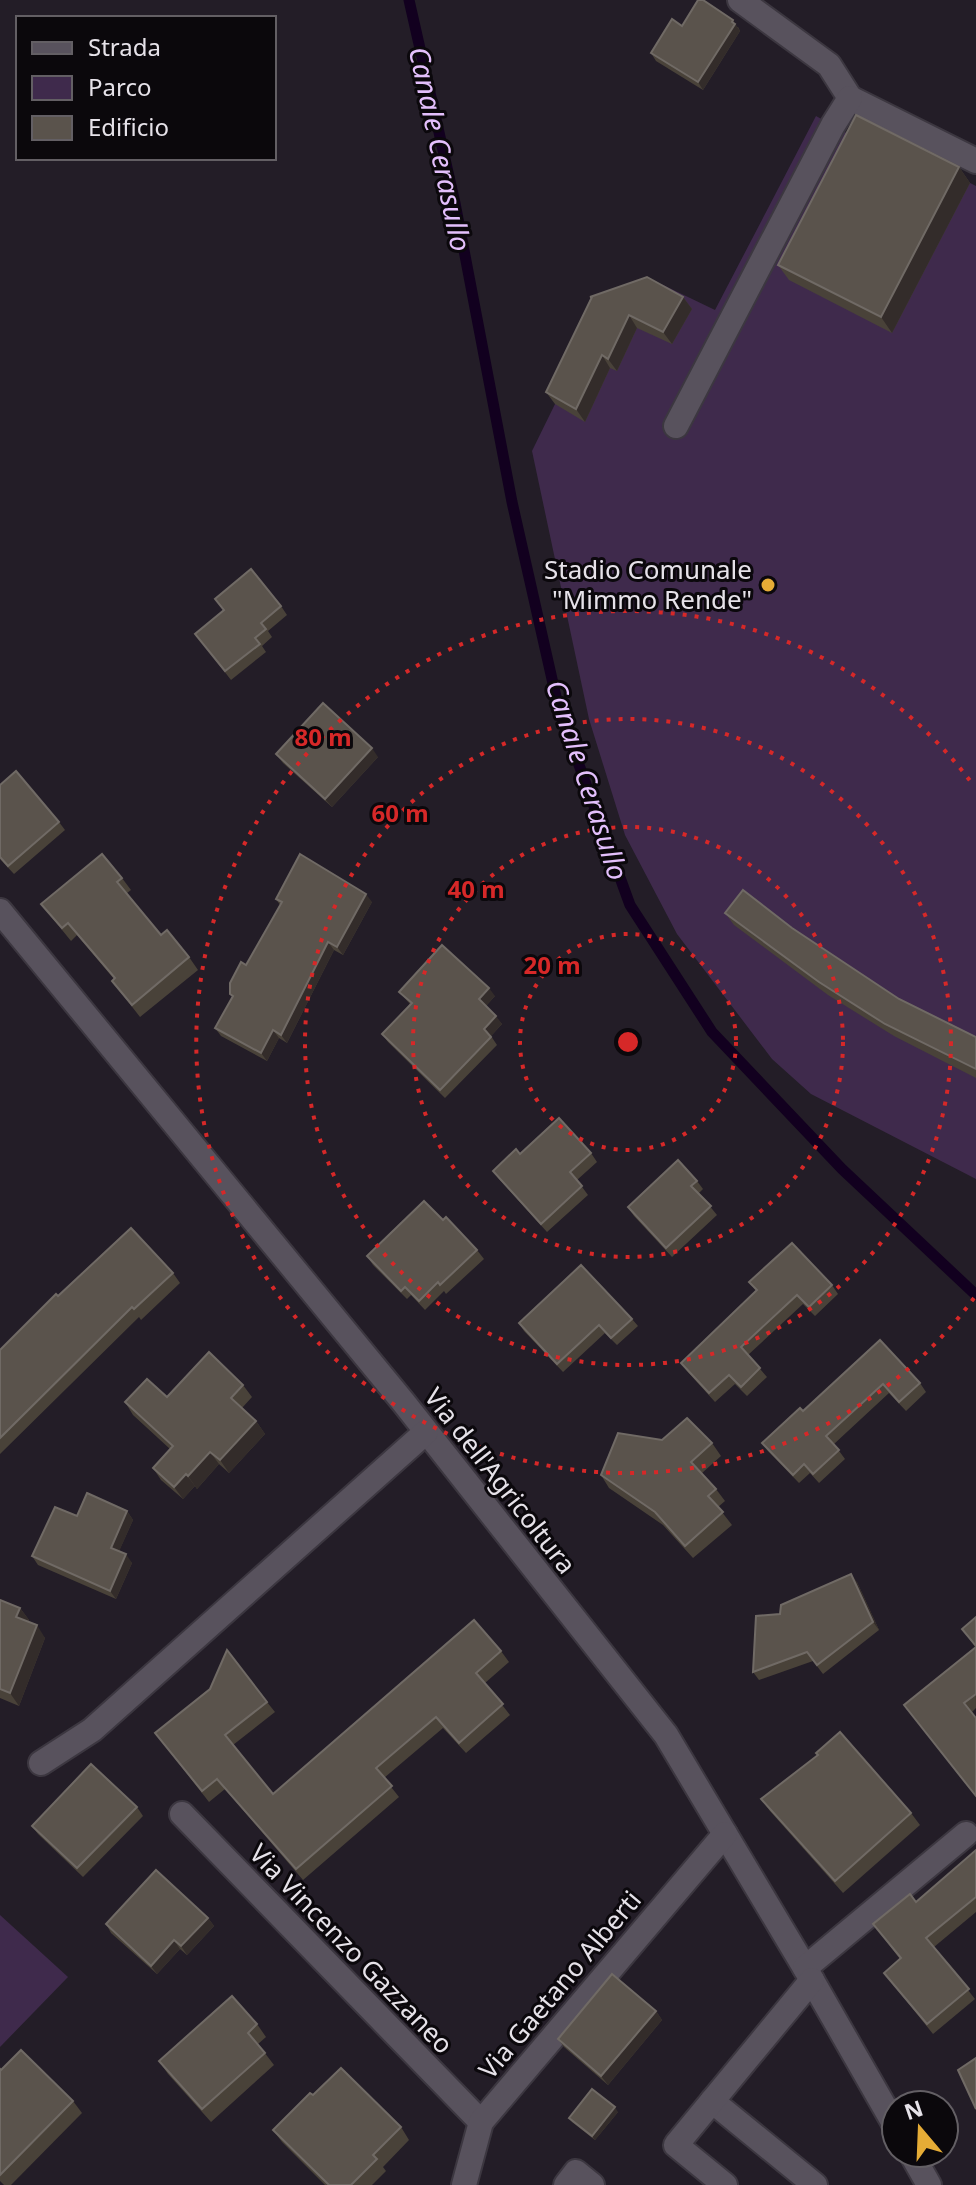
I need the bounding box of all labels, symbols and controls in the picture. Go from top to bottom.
legend [16,16,276,160]
text: Strada [88,30,161,63]
water label: Canale Cerasullo [401,43,481,255]
text: Parco [88,70,151,103]
text: Edificio [88,110,169,143]
place label: Stadio Comunale "Mimmo Rende" [544,551,752,617]
marker: Stadio Comunale "Mimmo Rende" [759,576,777,594]
water label: Canale Cerasullo [538,675,638,885]
text: 80 m [294,720,352,753]
text: 60 m [371,796,429,829]
text: 40 m [447,872,505,905]
text: 20 m [523,948,581,981]
centre of rings [614,1028,642,1056]
street label: Via dell'Agricoltura [417,1380,585,1581]
street label: Via Vincenzo Gazzaneo [242,1835,462,2061]
street label: Via Gaetano Alberti [470,1883,649,2086]
north arrow [880,2089,960,2169]
text: N [900,2092,927,2126]

